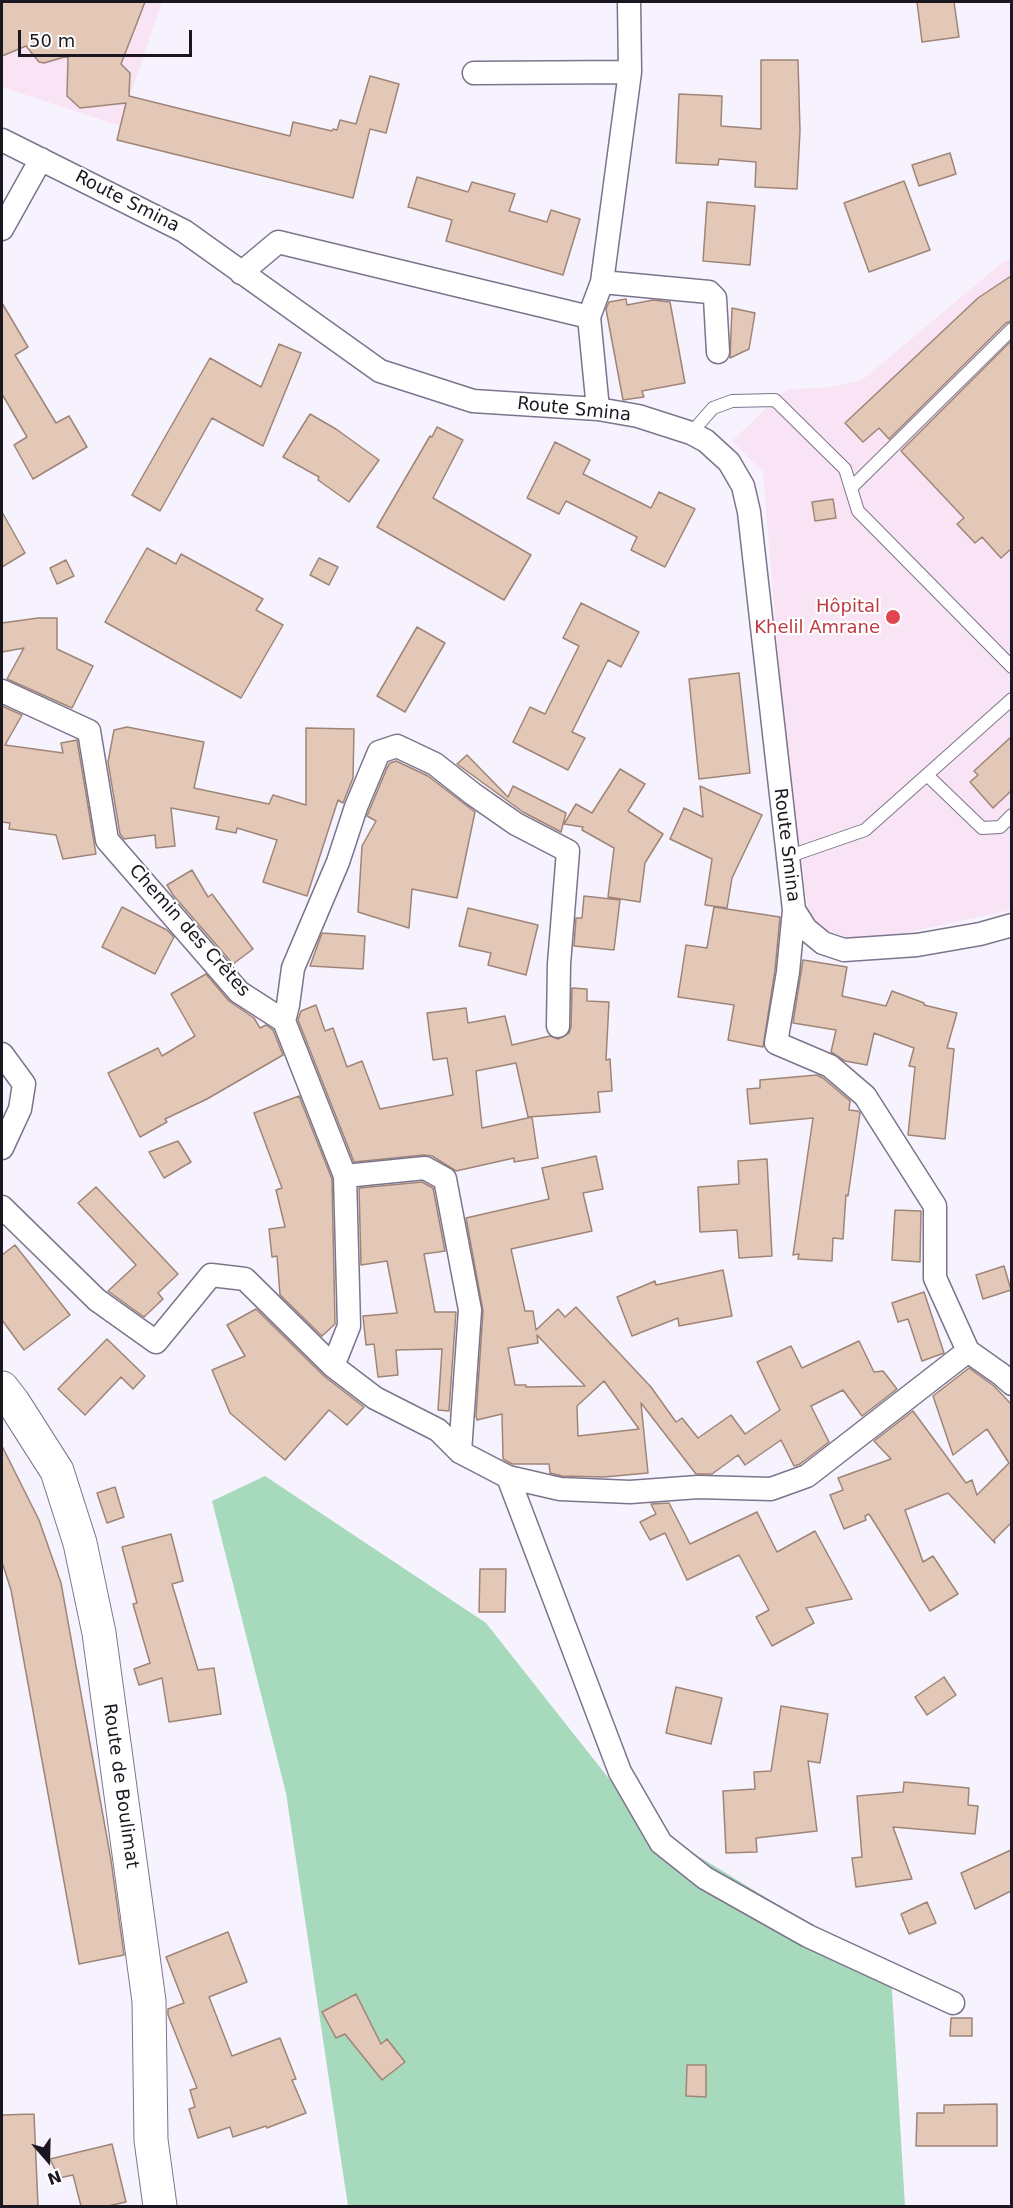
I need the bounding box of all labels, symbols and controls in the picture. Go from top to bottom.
scale bar [21,18,195,56]
text: 50 m [29,30,75,51]
street label: Route Smina [71,166,183,238]
street label: Route Smina [516,393,632,427]
place label: Hôpital Khelil Amrane [754,596,880,638]
marker: Hôpital Khelil Amrane [884,608,902,626]
street label: Route Smina [768,787,804,903]
street label: Chemin des Crêtes [124,860,254,1002]
street label: Route de Boulimat [98,1702,142,1870]
north arrow [18,2130,78,2190]
text: N [45,2166,64,2189]

